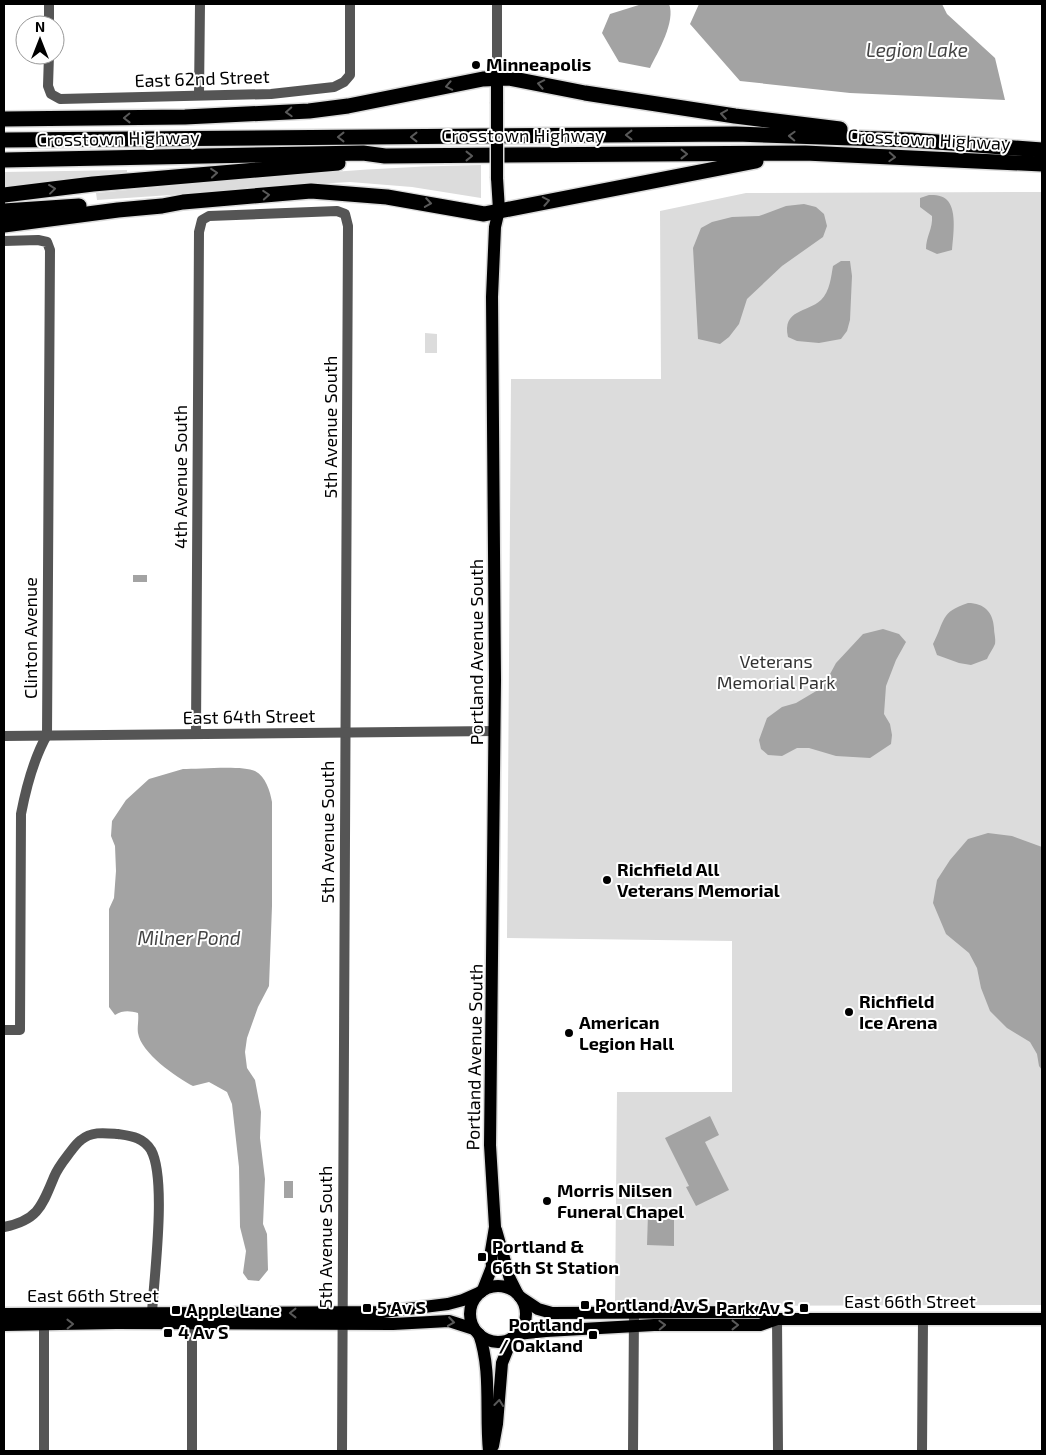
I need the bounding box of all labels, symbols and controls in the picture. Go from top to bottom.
north arrow [15,15,65,65]
text: N [35,18,45,35]
water label: Legion Lake [866,38,968,61]
place label: Minneapolis [486,53,591,75]
marker: Minneapolis [470,59,482,71]
street label: East 62nd Street [134,65,270,91]
one-way arrow [445,80,454,91]
one-way arrow [537,80,545,90]
one-way arrow [285,107,292,117]
one-way arrow [719,109,727,120]
one-way arrow [123,113,130,123]
street label: Crosstown Highway [441,124,605,146]
street label: Crosstown Highway [847,124,1012,154]
street label: Crosstown Highway [36,126,200,150]
one-way arrow [625,130,633,140]
one-way arrow [788,131,796,141]
one-way arrow [336,132,344,142]
one-way arrow [410,132,418,142]
one-way arrow [680,149,688,159]
one-way arrow [466,151,473,161]
one-way arrow [888,151,896,162]
one-way arrow [210,168,218,179]
one-way arrow [48,184,56,195]
one-way arrow [263,190,271,201]
one-way arrow [542,196,551,207]
one-way arrow [424,197,432,208]
street label: 5th Avenue South [319,356,341,498]
street label: 4th Avenue South [169,405,191,549]
street label: Portland Avenue South [465,559,487,745]
street label: Clinton Avenue [19,577,41,699]
park label: Veterans Memorial Park [717,650,835,693]
street label: East 64th Street [182,704,316,728]
street label: 5th Avenue South [316,761,338,903]
place label: Richfield All Veterans Memorial [617,858,780,901]
marker: Richfield All Veterans Memorial [601,874,613,886]
water label: Milner Pond [137,926,241,949]
street label: Portland Avenue South [461,963,487,1150]
place label: Richfield Ice Arena [859,990,937,1033]
marker: Richfield Ice Arena [843,1006,855,1018]
place label: American Legion Hall [579,1011,674,1054]
marker: American Legion Hall [563,1027,575,1039]
street label: 5th Avenue South [314,1166,336,1308]
place label: Morris Nilsen Funeral Chapel [557,1179,684,1222]
marker: Morris Nilsen Funeral Chapel [541,1195,553,1207]
place label: Portland & 66th St Station [492,1235,619,1278]
marker: Portland & 66th St Station [476,1251,488,1263]
street label: East 66th Street [27,1284,159,1306]
street label: East 66th Street [844,1290,976,1312]
place label: Portland Av S [595,1293,709,1315]
place label: 5 Av S [377,1296,426,1318]
place label: Park Av S [716,1296,794,1318]
place label: Apple Lane [186,1298,280,1320]
marker: Portland Av S [579,1299,591,1311]
marker: 5 Av S [361,1302,373,1314]
marker: Park Av S [798,1302,810,1314]
marker: Apple Lane [170,1304,182,1316]
one-way arrow [289,1308,296,1318]
place label: Portland / Oakland [499,1313,583,1356]
one-way arrow [447,1317,456,1327]
one-way arrow [66,1319,74,1329]
one-way arrow [659,1320,667,1330]
one-way arrow [731,1320,739,1330]
place label: 4 Av S [178,1321,229,1343]
marker: 4 Av S [162,1327,174,1339]
marker: Portland / Oakland [587,1329,599,1341]
one-way arrow [493,1399,504,1407]

